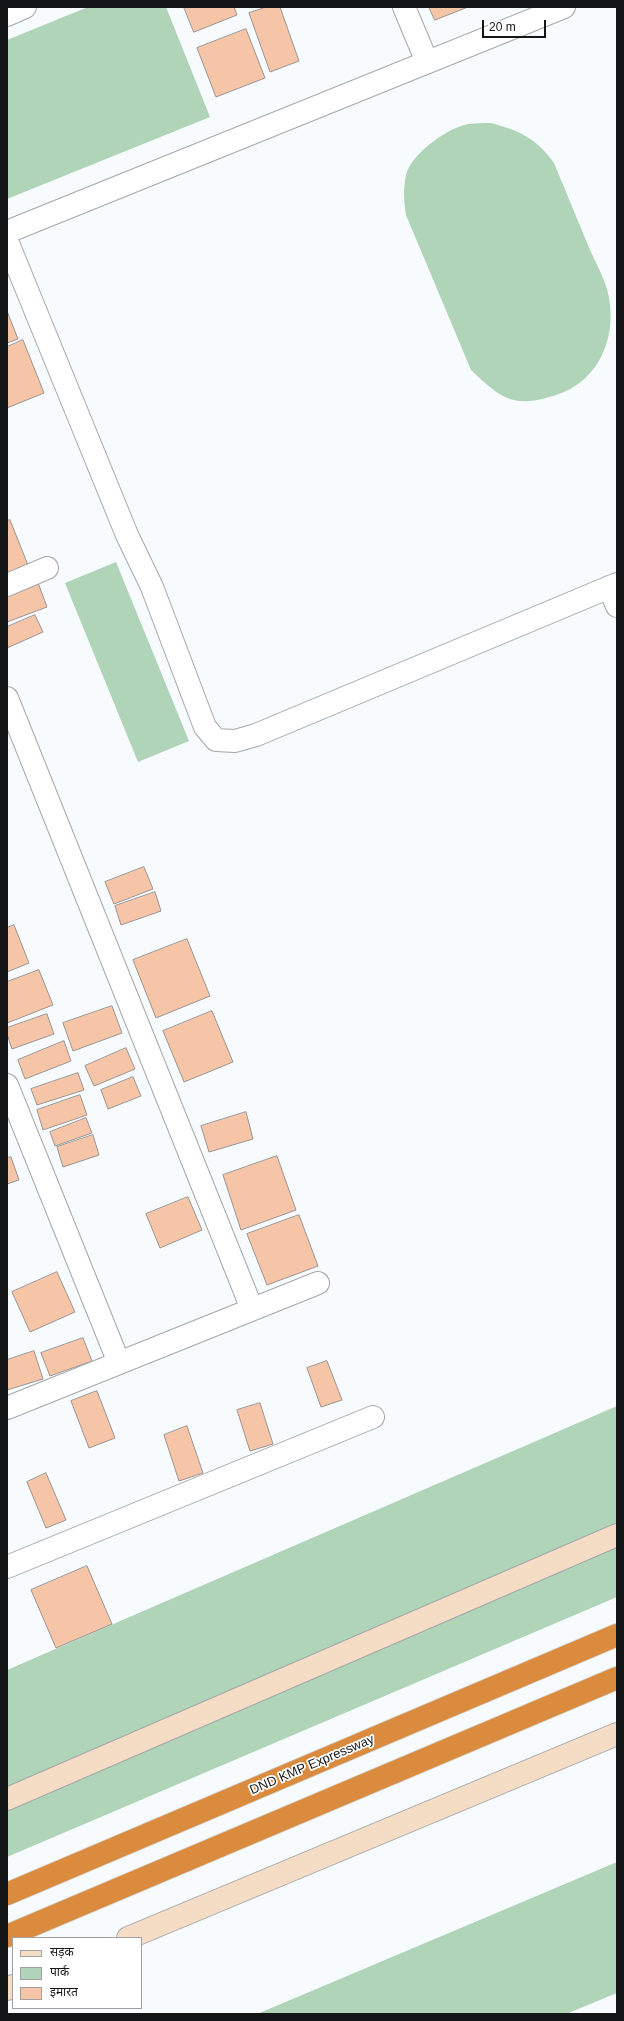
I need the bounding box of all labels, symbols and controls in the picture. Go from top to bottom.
scale bar [484,12,548,38]
text: 20 m [489,20,516,34]
street label: DND KMP Expressway [247,1732,377,1798]
legend [12,1937,142,2009]
text: सड़क [50,1945,74,1959]
text: पार्क [50,1965,69,1979]
text: इमारत [50,1985,78,1999]

